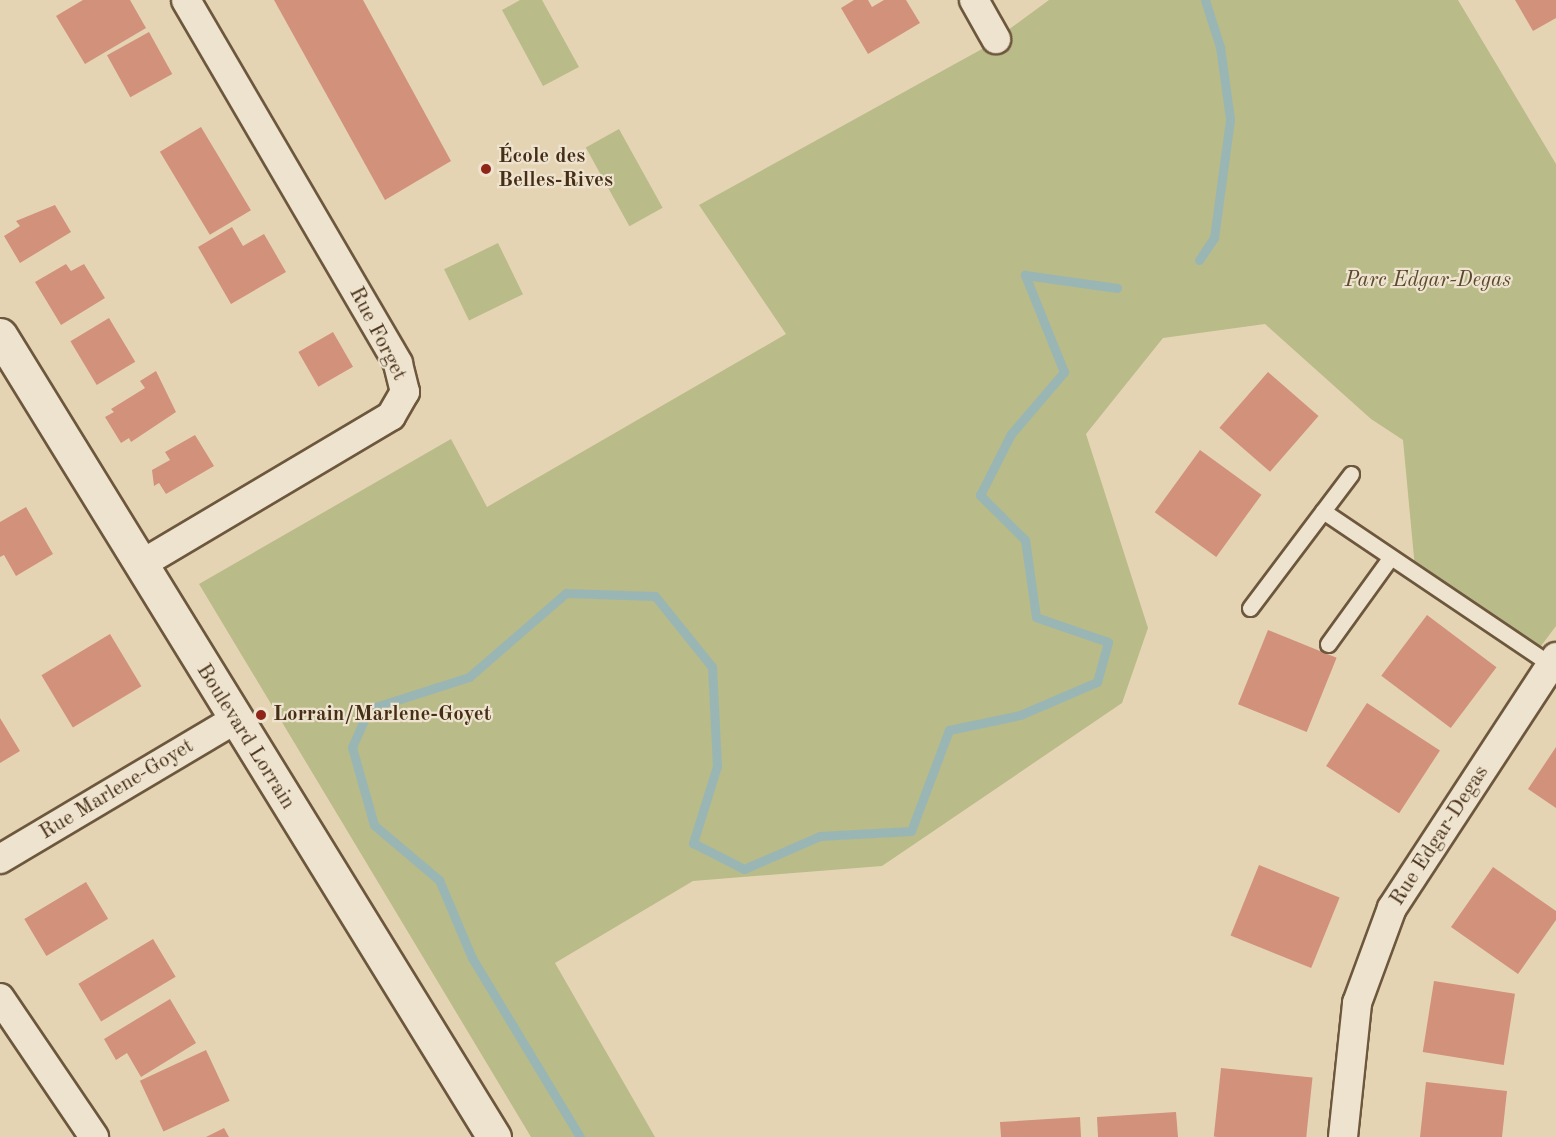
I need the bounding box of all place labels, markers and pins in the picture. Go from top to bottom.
place label: École des Belles-Rives [498,144,613,194]
marker: École des Belles-Rives [479,162,493,176]
place label: Lorrain/Marlene-Goyet [273,702,491,728]
marker: Lorrain/Marlene-Goyet [254,708,268,722]

